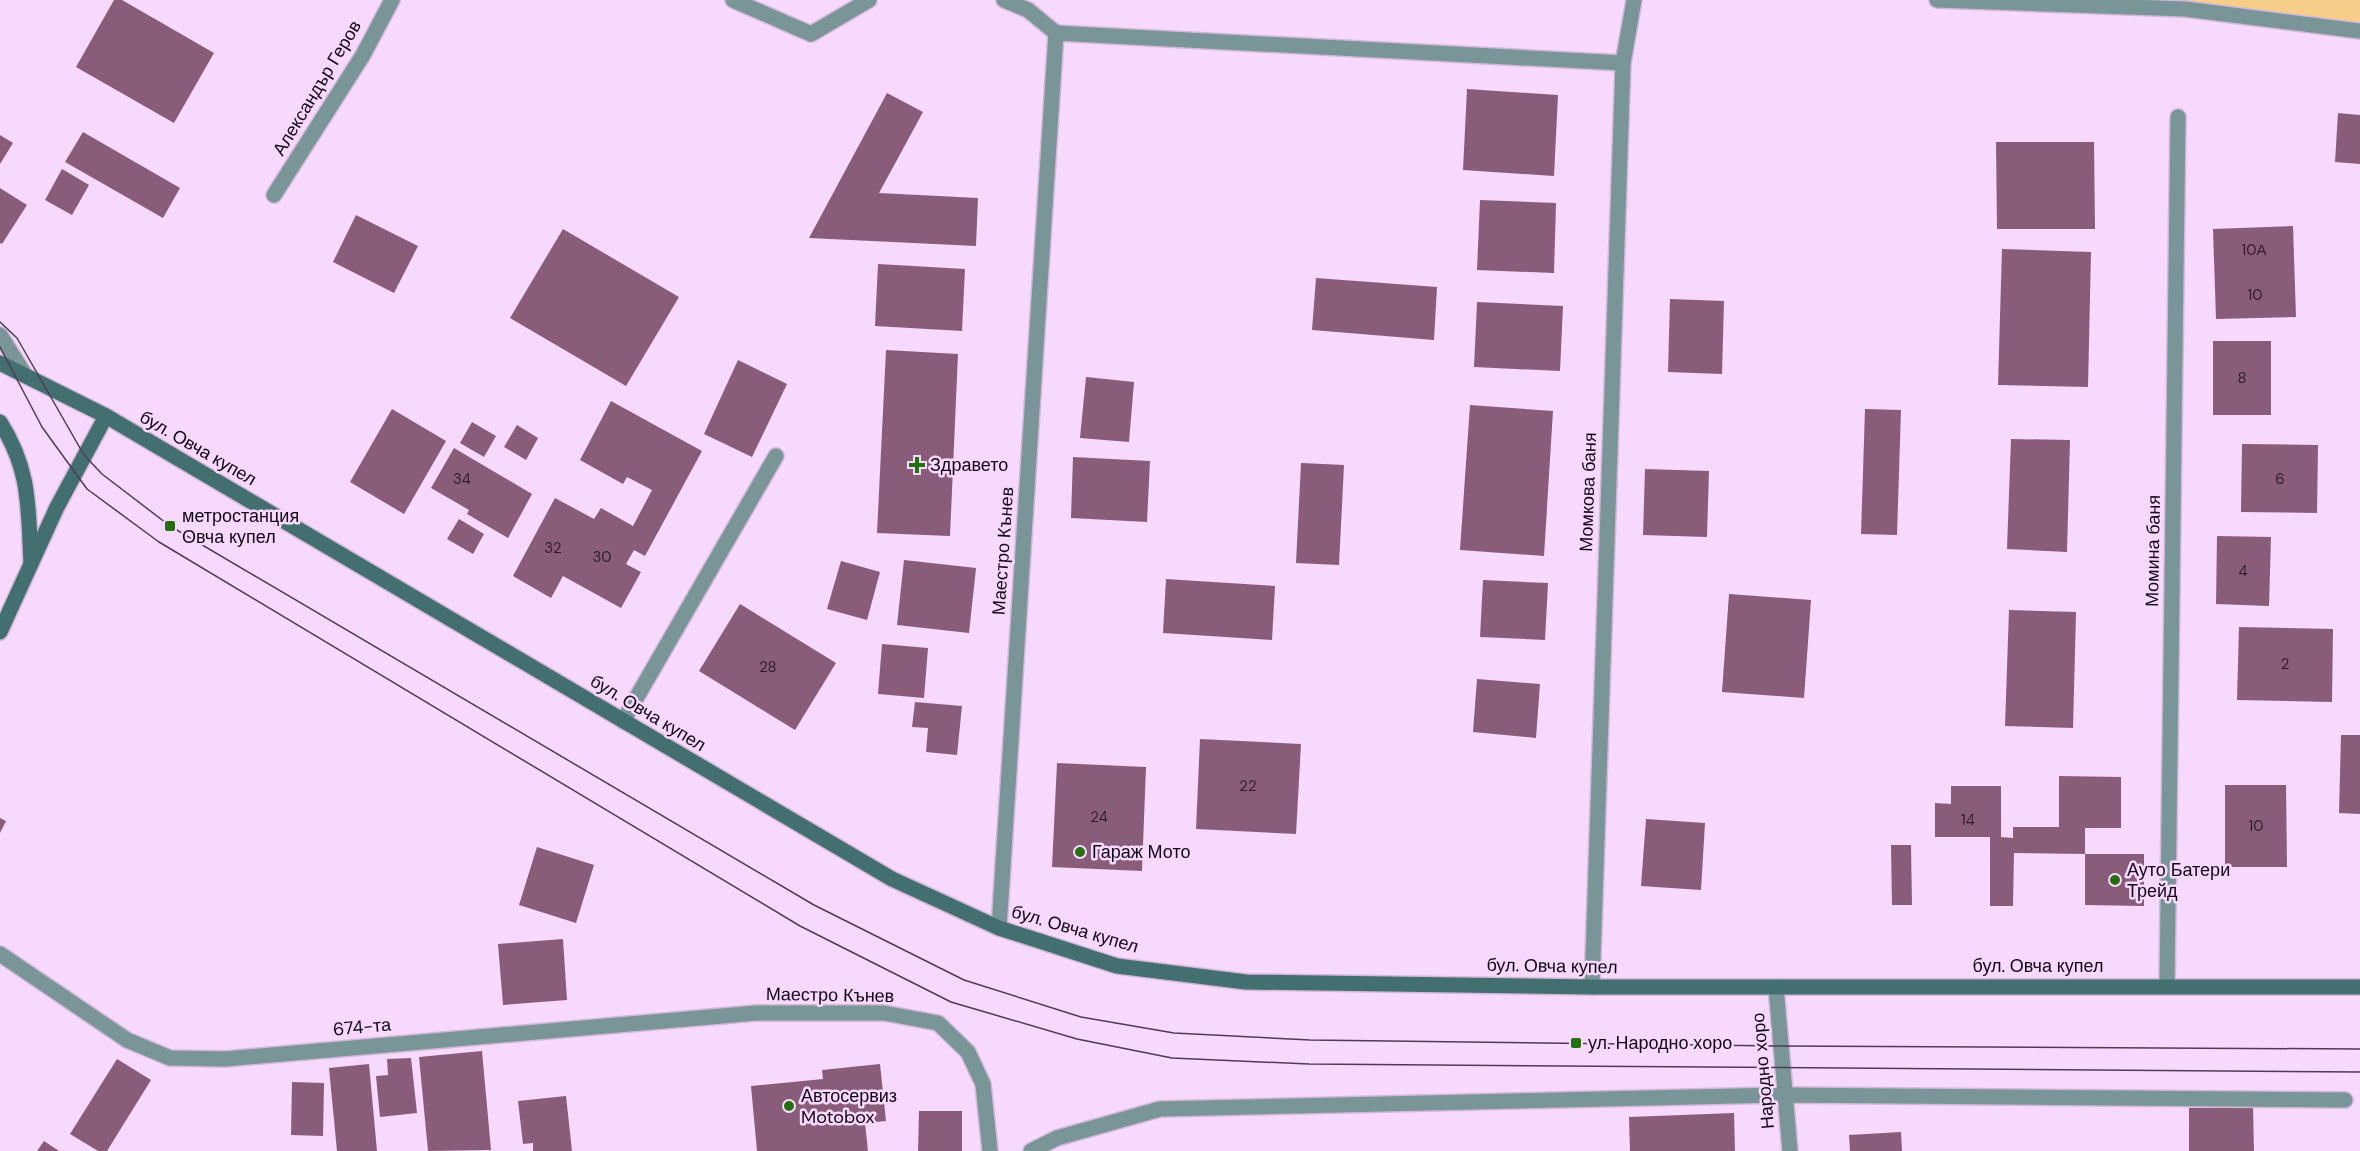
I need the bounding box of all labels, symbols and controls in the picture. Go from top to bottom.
street label: Александър Геров [267,16,367,160]
house number: 10А [2242,240,2266,260]
house number: 10 [2248,285,2262,305]
house number: 8 [2237,368,2247,388]
street label: бул. Овча купел [135,405,261,491]
street label: Момкова баня [1574,432,1602,552]
place label: Здравето [930,453,1008,477]
marker: Здравето [908,456,926,474]
house number: 34 [453,469,471,489]
house number: 6 [2275,469,2285,489]
street label: Маестро Кънев [987,486,1019,616]
street label: Момина баня [2140,495,2166,607]
place label: метростанция Овча купел [182,504,299,549]
marker: метростанция Овча купел [163,519,177,533]
house number: 32 [544,538,562,558]
house number: 30 [592,547,612,567]
house number: 4 [2238,561,2248,581]
house number: 2 [2281,654,2289,674]
house number: 28 [759,657,777,677]
street label: бул. Овча купел [586,669,710,757]
house number: 22 [1239,776,1257,796]
house number: 24 [1090,807,1108,827]
house number: 14 [1961,810,1975,830]
house number: 10 [2249,816,2263,836]
place label: Гараж Мото [1092,840,1190,864]
marker: Гараж Мото [1073,845,1087,859]
place label: Ауто Батери Трейд [2127,858,2230,903]
marker: Ауто Батери Трейд [2108,873,2122,887]
street label: бул. Овча купел [1009,899,1141,959]
street label: бул. Овча купел [1486,953,1618,979]
street label: бул. Овча купел [1972,954,2104,978]
street label: Маестро Кънев [766,982,894,1008]
street label: 674-та [332,1012,393,1041]
street label: Народно хоро [1746,1012,1780,1130]
place label: ул. Народно хоро [1588,1031,1732,1055]
marker: ул. Народно хоро [1569,1036,1583,1050]
place label: Автосервиз Motobox [801,1084,897,1129]
marker: Автосервиз Motobox [782,1099,796,1113]

